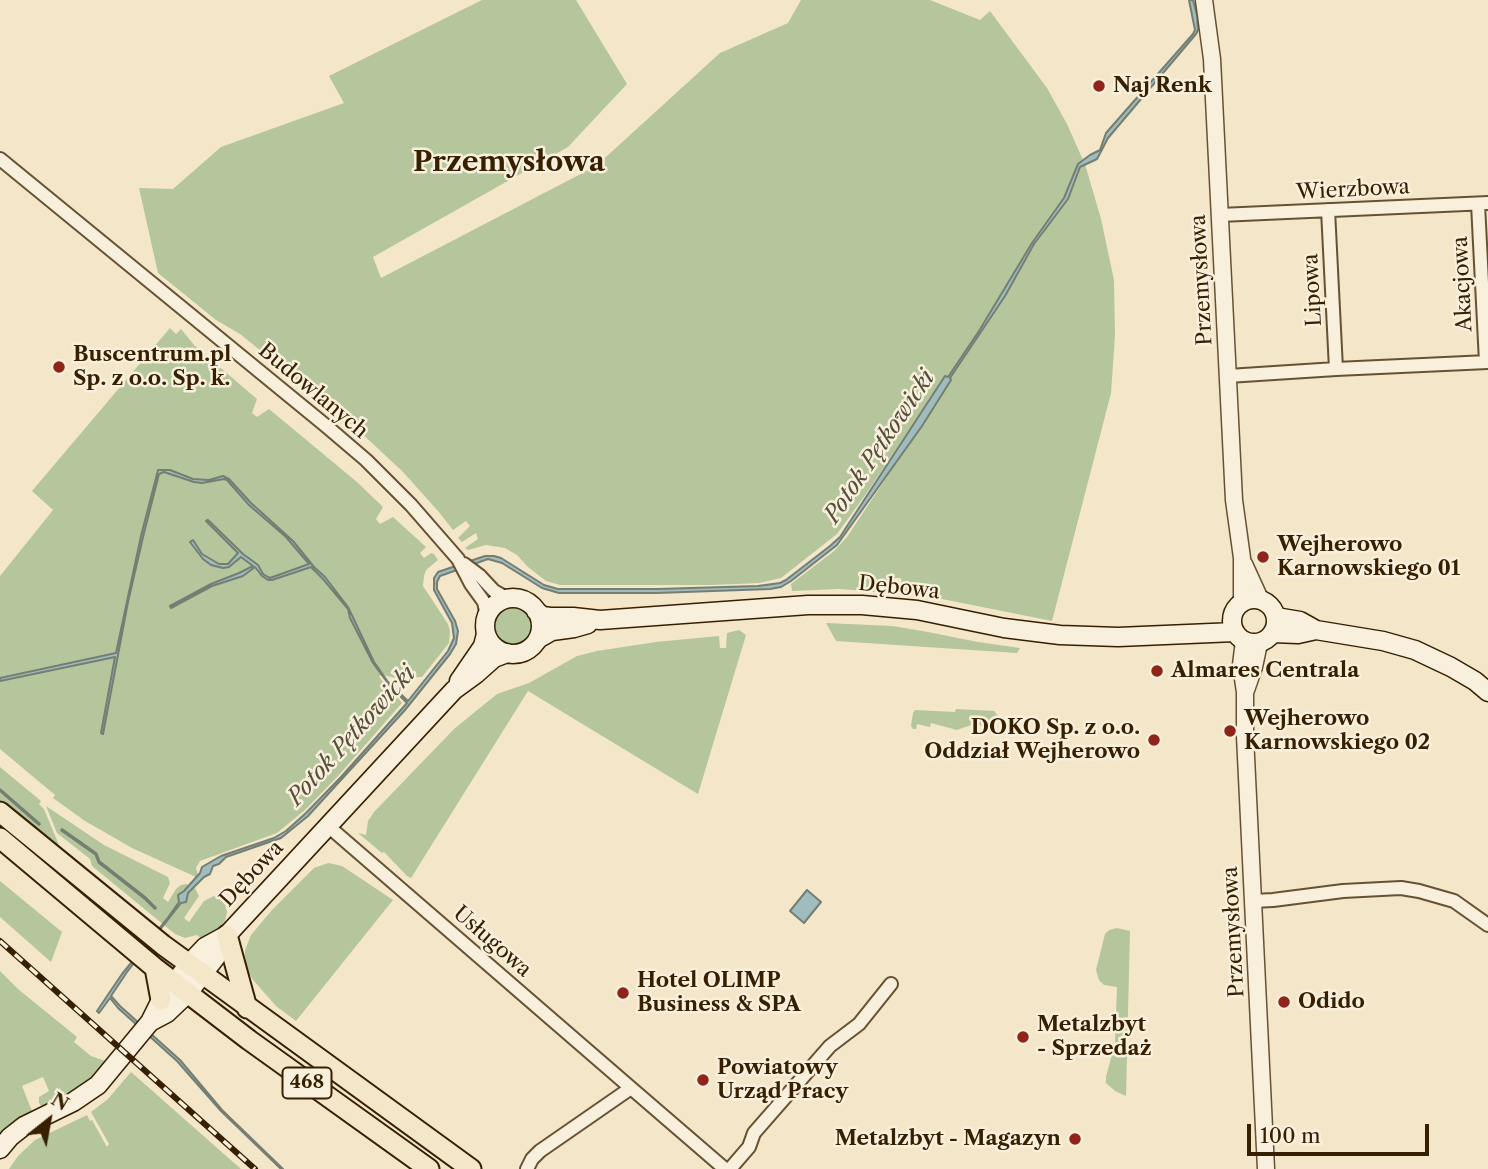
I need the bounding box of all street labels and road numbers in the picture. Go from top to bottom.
street label: Wierzbowa [1296,174,1410,206]
street label: Przemysłowa [1186,214,1218,346]
street label: Akacjowa [1448,236,1478,332]
street label: Lipowa [1299,253,1327,327]
street label: Budowlanych [253,338,373,444]
street label: Dębowa [857,571,941,605]
street label: Dębowa [215,836,289,912]
street label: Przemysłowa [1218,866,1250,998]
street label: Usługowa [448,901,536,983]
road number: 468 [282,1068,332,1098]

